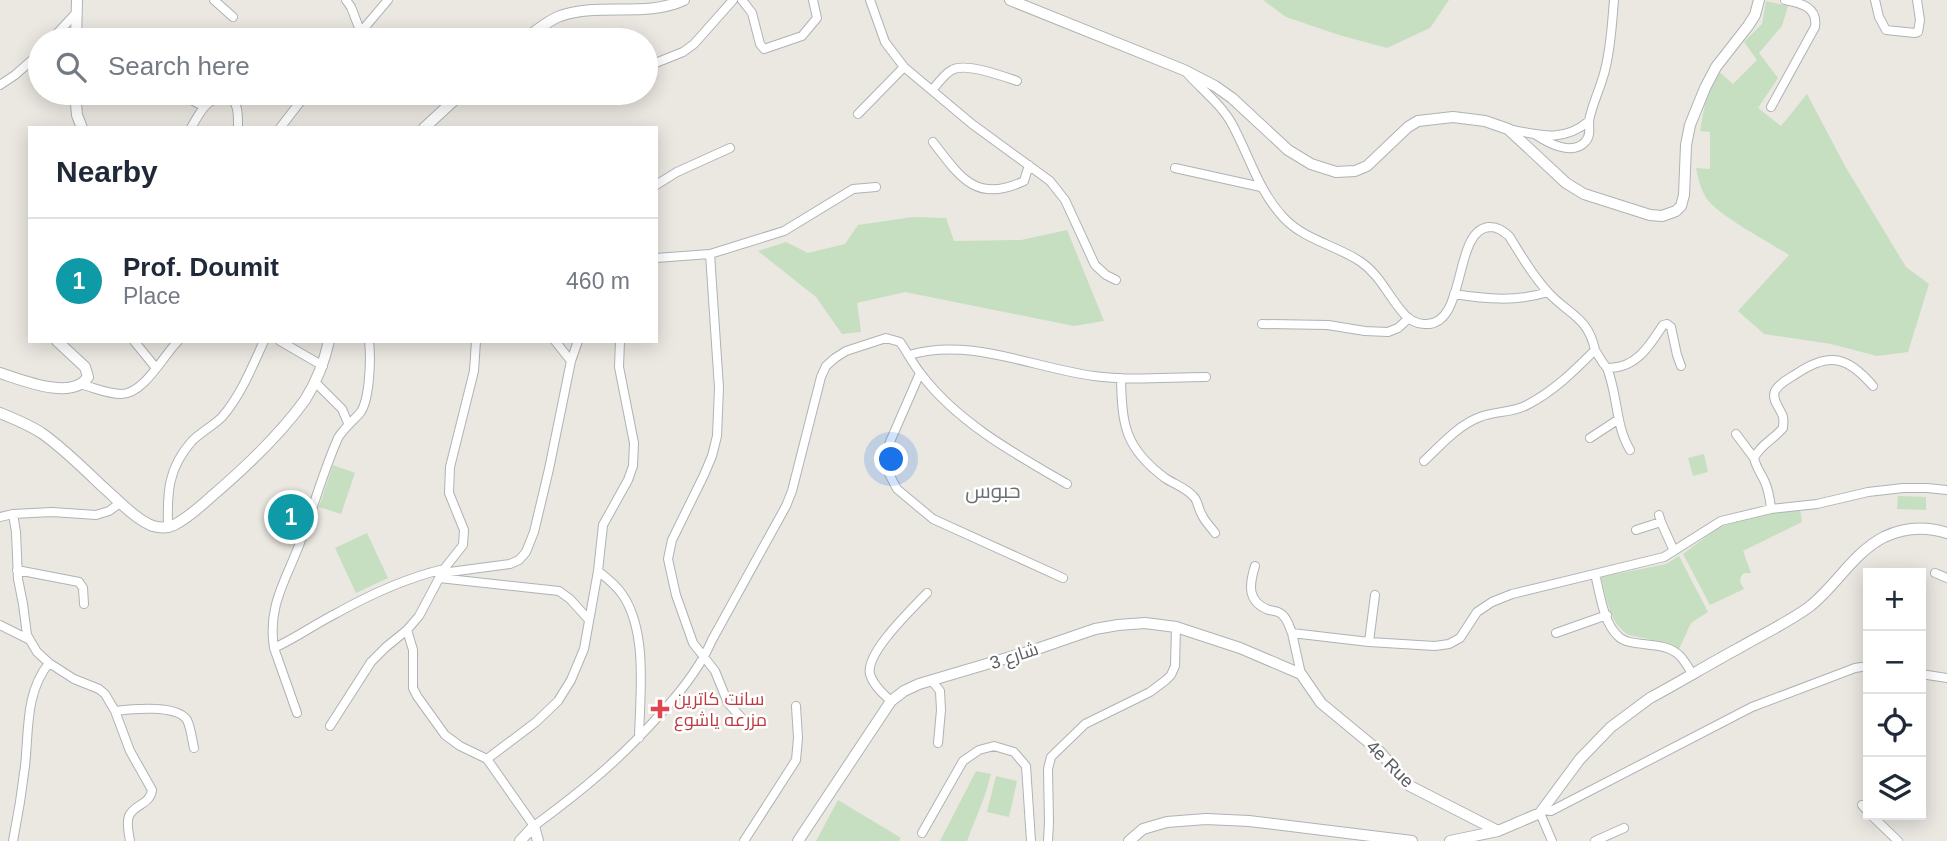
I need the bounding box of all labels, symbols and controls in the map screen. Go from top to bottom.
search box [28,28,658,105]
icon: search [52,48,90,86]
text: Search here [108,51,250,81]
text: Nearby [56,155,158,188]
text: Prof. Doumit [123,252,279,282]
text: 1 [73,268,85,294]
text: 460 m [566,268,630,294]
text: Place [123,283,181,309]
your location [874,442,908,476]
district label: حبوس [965,479,1021,504]
pin: 1 [268,491,314,543]
map controls [1863,568,1926,820]
button: + [1863,568,1926,631]
button: − [1863,631,1926,694]
street label: شارع 3 [987,639,1041,675]
place label: سانت كاترين مزرعه ياشوع [674,689,767,732]
button: locate [1863,694,1926,757]
marker: سانت كاترين مزرعه ياشوع [652,701,668,717]
street label: 4e Rue [1362,736,1418,792]
button: layers [1863,757,1926,820]

